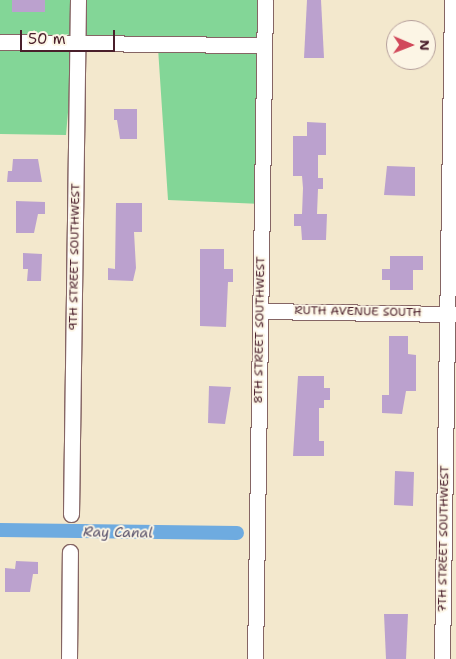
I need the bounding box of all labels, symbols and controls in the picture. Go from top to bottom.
scale bar [22,20,118,52]
north arrow [386,20,436,70]
text: 50 m [28,29,66,49]
text: N [416,40,434,51]
street label: 9TH STREET SOUTHWEST [67,183,83,331]
street label: 8TH STREET SOUTHWEST [252,256,268,404]
street label: RUTH AVENUE SOUTH [294,304,422,320]
street label: 7TH STREET SOUTHWEST [436,465,452,613]
water label: Ray Canal [83,523,153,541]

